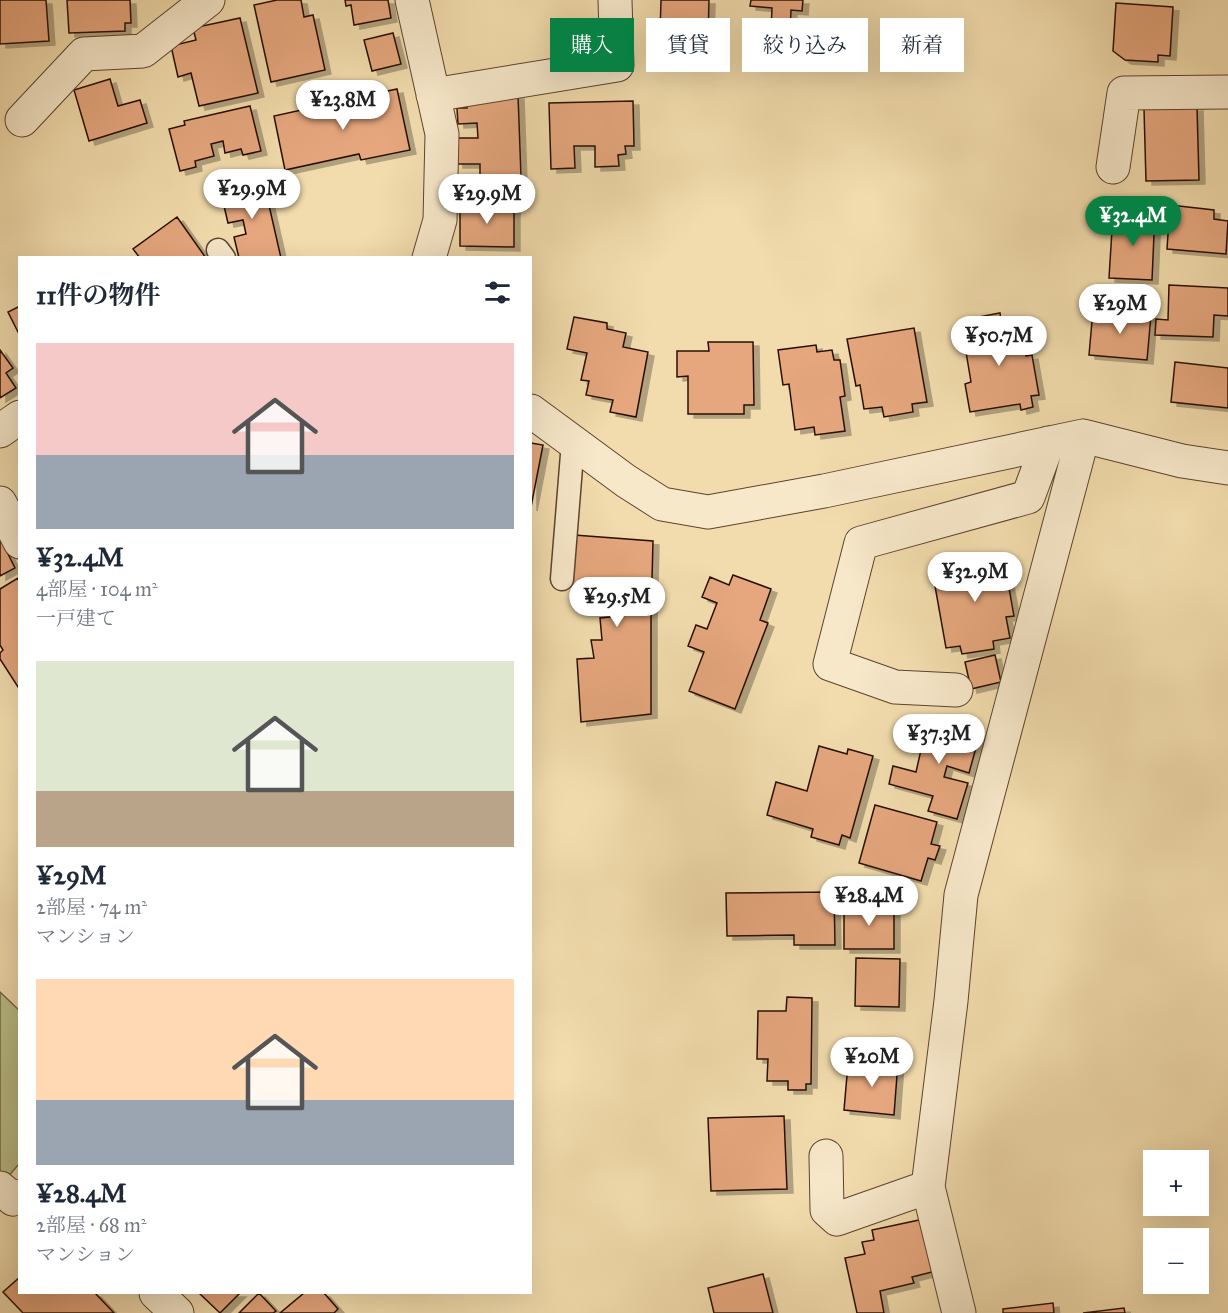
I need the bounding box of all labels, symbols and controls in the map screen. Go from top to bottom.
chip: 購入 [550,18,634,72]
chip: 賃貸 [646,18,730,72]
chip: 絞り込み [742,18,868,72]
chip: 新着 [880,18,964,72]
pin: ¥23.8M [294,80,392,131]
text: ¥23.8M [310,87,376,111]
pin: ¥29.9M [203,169,301,220]
pin: ¥29.9M [438,174,536,225]
text: ¥29.9M [217,176,287,200]
text: ¥29.9M [452,181,522,205]
pin: ¥32.4M [1084,196,1182,247]
text: ¥32.4M [1099,203,1167,227]
icon: filters [481,276,514,309]
text: 11件の物件 [36,279,161,311]
pin: ¥29M [1084,284,1156,335]
text: ¥29M [1093,291,1147,315]
pin: ¥50.7M [950,316,1048,367]
text: ¥50.7M [965,323,1033,347]
icon: home [221,382,329,490]
text: ¥32.4M [36,541,124,573]
pin: ¥32.9M [926,552,1024,603]
text: ¥32.9M [942,559,1008,583]
text: 4部屋 · 104 m² [36,577,158,601]
pin: ¥29.5M [568,577,666,628]
text: ¥29.5M [583,584,651,608]
text: 一戸建て [36,606,116,630]
icon: home [221,700,329,808]
pin: ¥37.3M [890,714,988,765]
text: ¥37.3M [907,721,971,745]
text: ¥29M [36,859,107,891]
pin: ¥28.4M [820,876,918,927]
text: ¥28.4M [834,883,904,907]
text: 2部屋 · 74 m² [36,895,147,919]
text: マンション [36,924,135,948]
icon: home [221,1018,329,1126]
pin: ¥20M [836,1037,908,1088]
text: ¥20M [844,1044,900,1068]
map controls [1143,1150,1209,1294]
button: + [1143,1150,1209,1216]
text: ¥28.4M [36,1177,127,1209]
text: 2部屋 · 68 m² [36,1213,147,1237]
button: − [1143,1228,1209,1294]
text: マンション [36,1242,135,1266]

